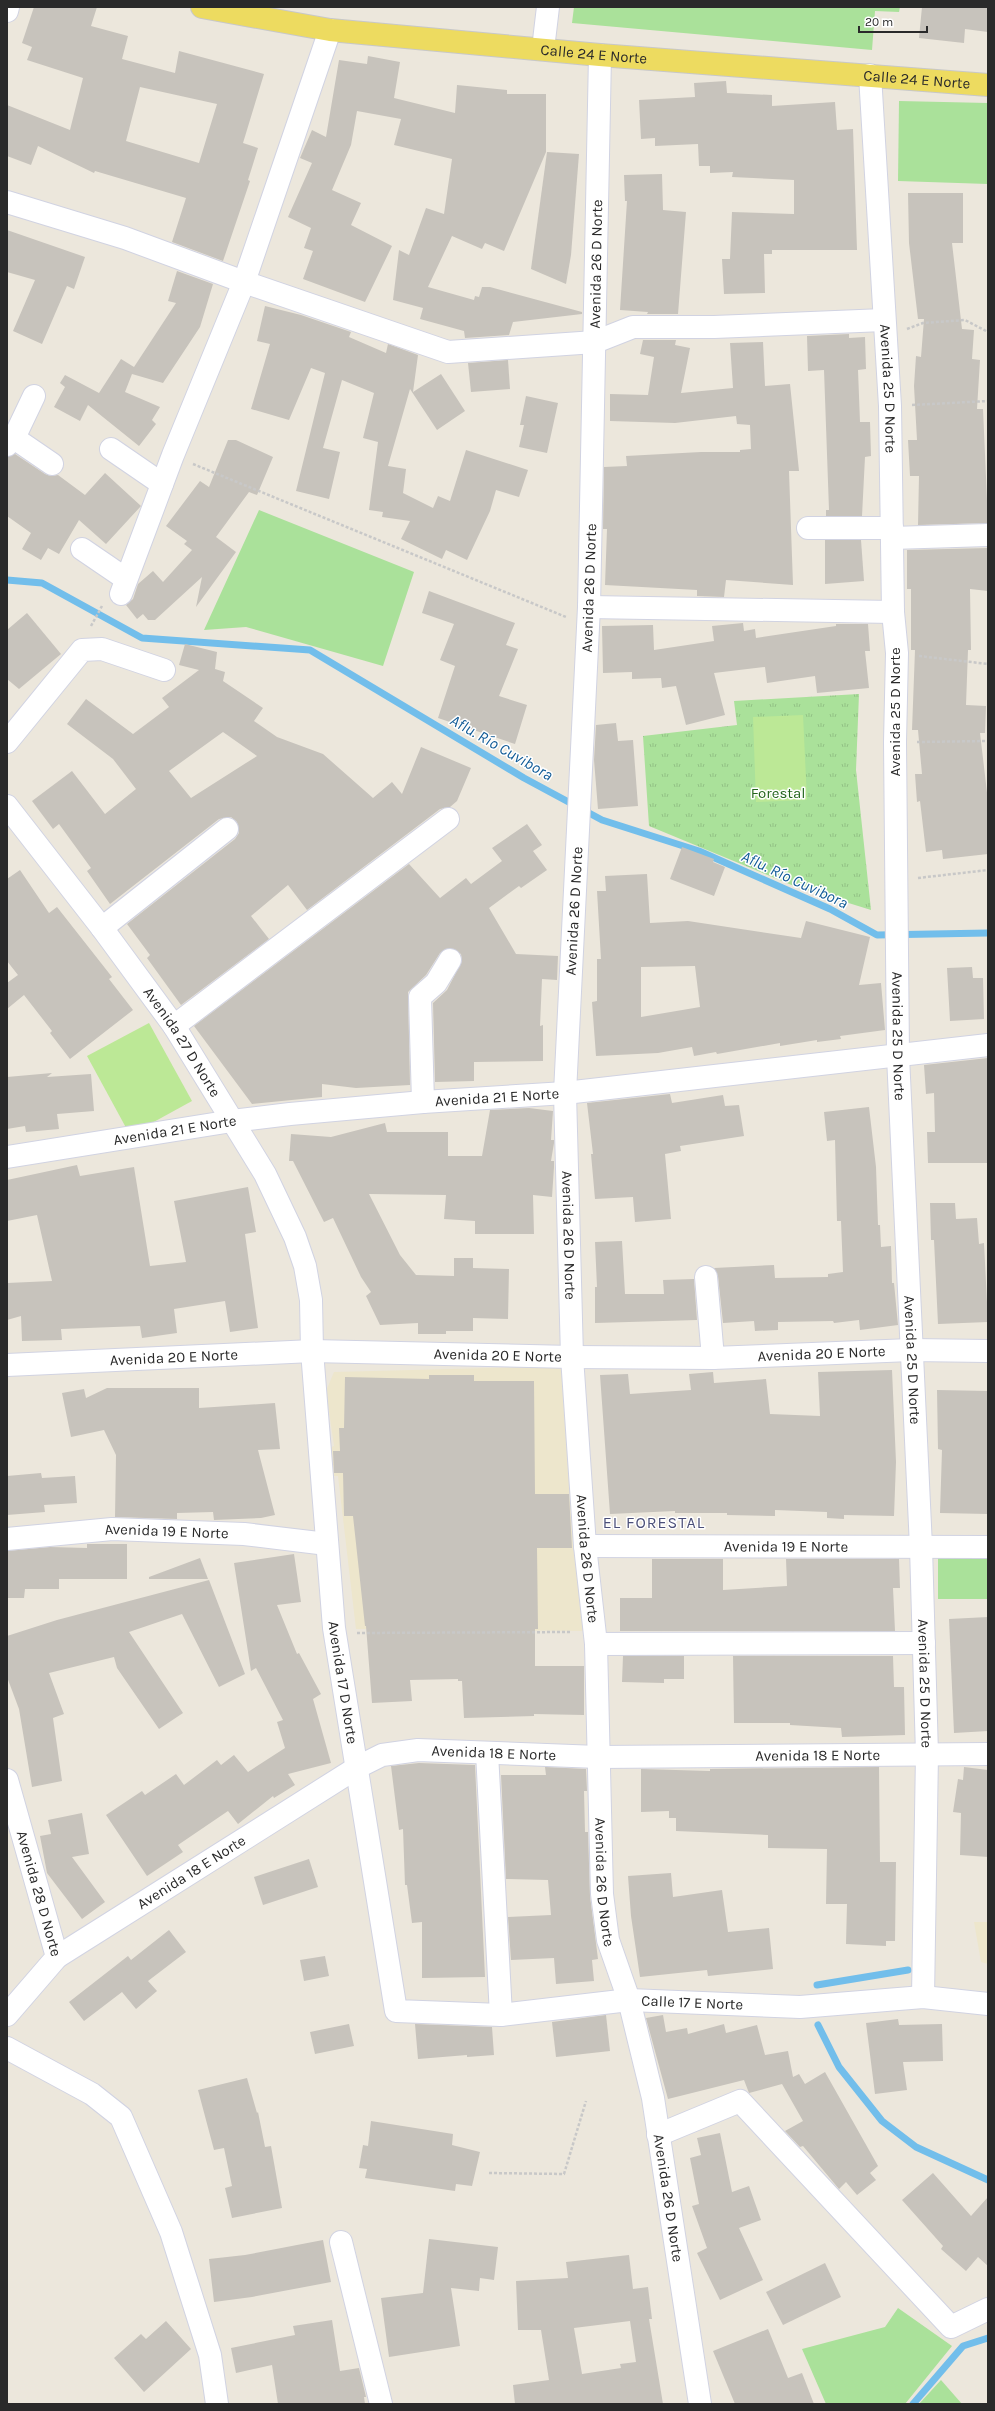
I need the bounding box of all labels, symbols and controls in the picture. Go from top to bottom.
scale bar [859,8,927,34]
text: 20 m [865,15,893,29]
street label: Calle 24 E Norte [540,41,648,68]
street label: Calle 24 E Norte [863,66,971,93]
street label: Avenida 26 D Norte [586,199,606,329]
street label: Avenida 25 D Norte [876,323,900,453]
street label: Avenida 26 D Norte [578,523,600,653]
street label: Avenida 25 D Norte [886,647,904,777]
water label: Aflu. Río Cuvibora [447,710,556,784]
park label: Forestal [751,784,805,802]
street label: Avenida 26 D Norte [562,846,586,976]
water label: Aflu. Río Cuvibora [739,846,851,912]
street label: Avenida 25 D Norte [888,971,909,1101]
street label: Avenida 27 D Norte [139,983,224,1100]
street label: Avenida 21 E Norte [434,1084,560,1110]
street label: Avenida 21 E Norte [112,1112,237,1149]
street label: Avenida 26 D Norte [558,1170,579,1300]
street label: Avenida 25 D Norte [900,1295,924,1425]
street label: Avenida 20 E Norte [757,1342,886,1365]
street label: Avenida 20 E Norte [109,1345,238,1369]
street label: Avenida 20 E Norte [433,1345,562,1366]
street label: Avenida 26 D Norte [572,1494,603,1624]
district label: EL FORESTAL [603,1513,705,1532]
street label: Avenida 19 E Norte [104,1520,229,1542]
street label: Avenida 19 E Norte [724,1537,848,1556]
street label: Avenida 25 D Norte [914,1619,936,1748]
street label: Avenida 17 D Norte [324,1620,362,1745]
street label: Avenida 18 E Norte [431,1742,557,1764]
street label: Avenida 18 E Norte [755,1746,880,1765]
street label: Avenida 26 D Norte [591,1817,619,1949]
street label: Avenida 28 D Norte [13,1829,65,1959]
street label: Avenida 18 E Norte [134,1831,249,1913]
street label: Calle 17 E Norte [641,1992,743,2014]
street label: Avenida 26 D Norte [650,2133,687,2263]

